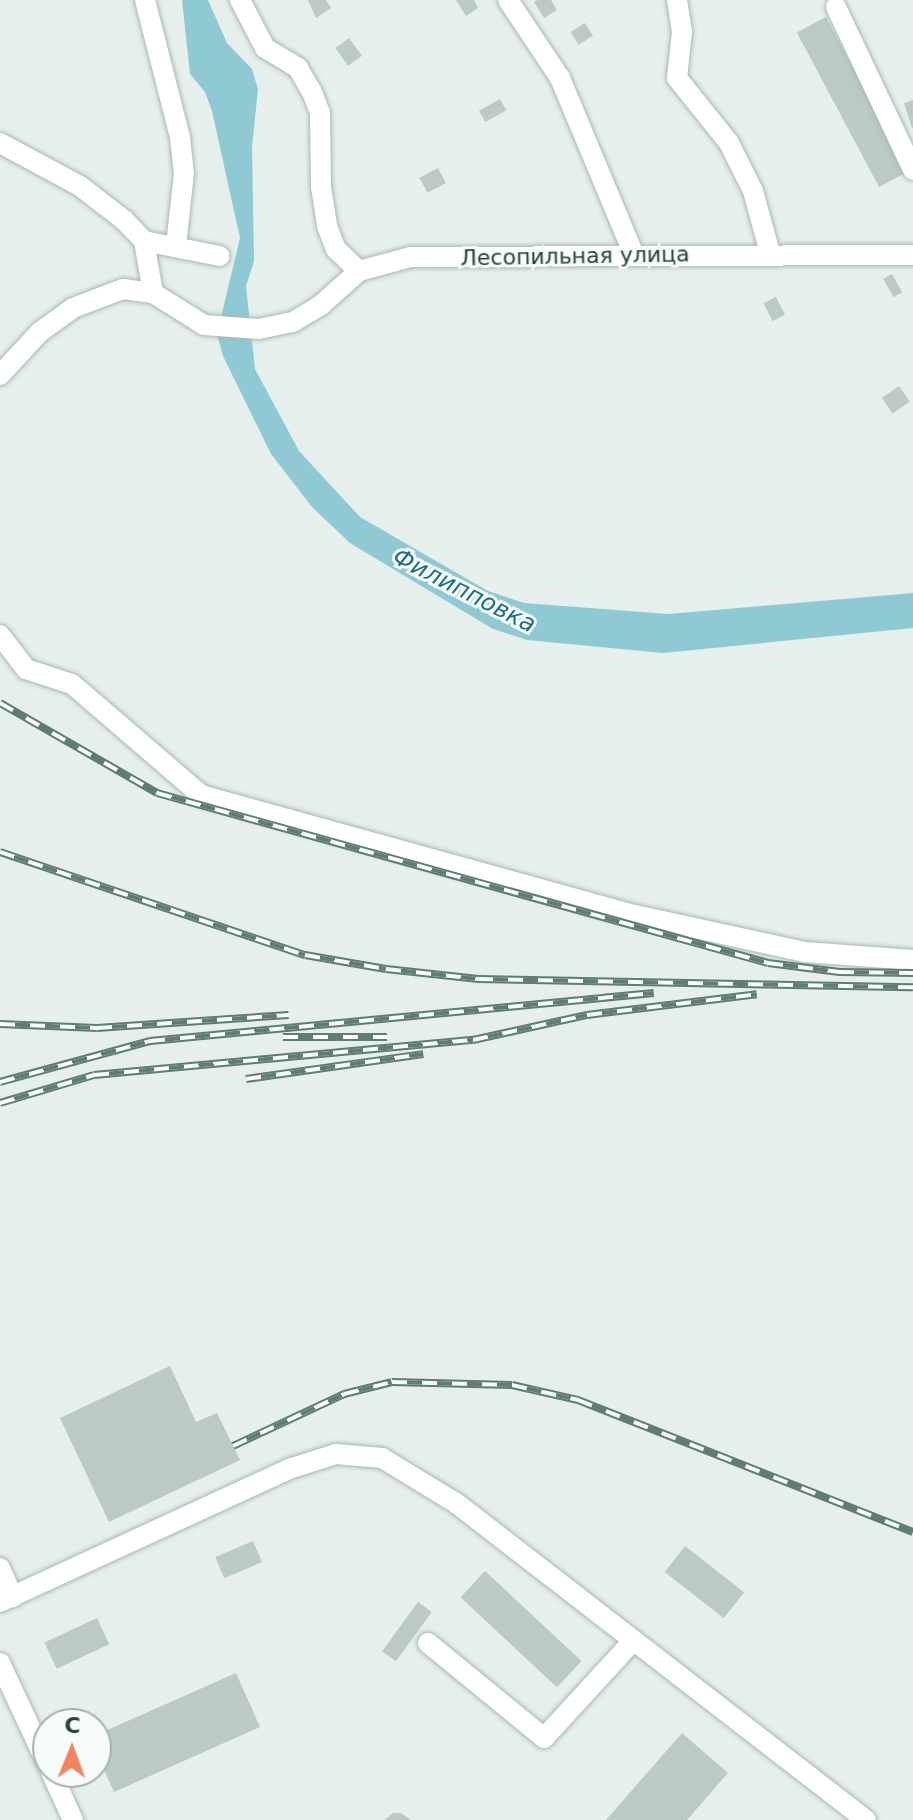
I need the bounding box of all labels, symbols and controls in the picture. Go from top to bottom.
street label: Лесопильная улица [460,241,690,271]
water label: Филипповка [388,543,540,639]
north arrow [32,1708,112,1788]
text: С [64,1713,81,1738]

